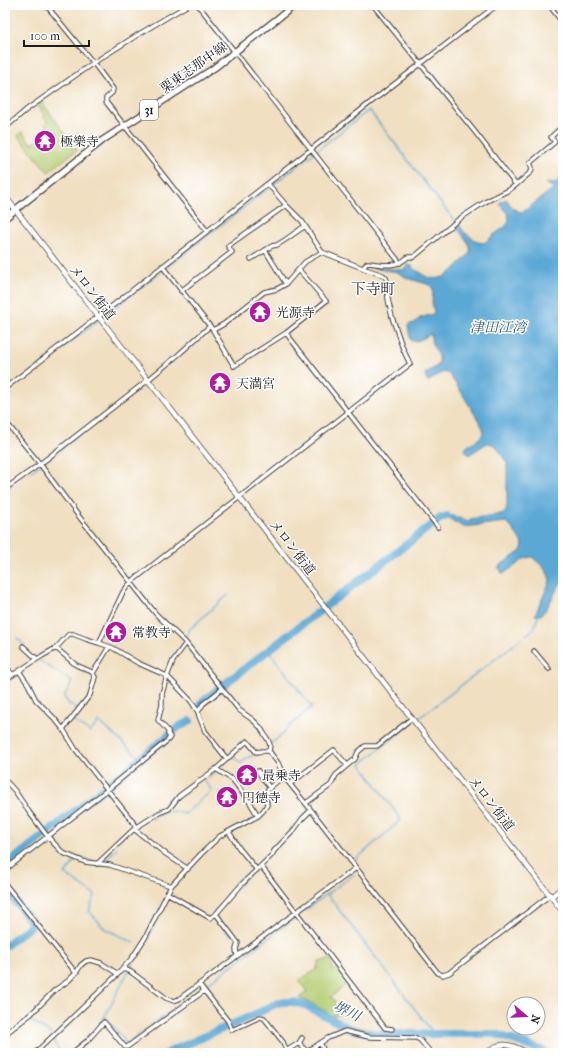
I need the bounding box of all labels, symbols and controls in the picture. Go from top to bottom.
scale bar [24,22,89,48]
text: 100 m [30,29,60,43]
street label: 栗東志那中線 [157,39,230,96]
road number: 31 [140,100,158,120]
temple icon: 極樂寺 [32,128,58,154]
place label: 極樂寺 [60,134,99,149]
street label: メロン街道 [67,262,119,323]
district label: 下寺町 [350,280,396,298]
temple icon: 光源寺 [247,299,273,325]
place label: 光源寺 [276,305,315,320]
water label: 津田江湾 [470,319,528,336]
temple icon: 天満宮 [207,370,233,396]
place label: 天満宮 [236,376,275,391]
street label: メロン街道 [267,517,319,578]
temple icon: 常教寺 [103,619,129,645]
place label: 常教寺 [132,625,171,640]
temple icon: 最乗寺 [234,762,260,788]
place label: 最乗寺 [262,768,301,783]
street label: メロン街道 [466,773,518,834]
temple icon: 円徳寺 [214,784,240,810]
place label: 円徳寺 [242,790,281,805]
north arrow [506,996,546,1036]
water label: 堺川 [331,998,365,1026]
text: N [527,1013,542,1026]

